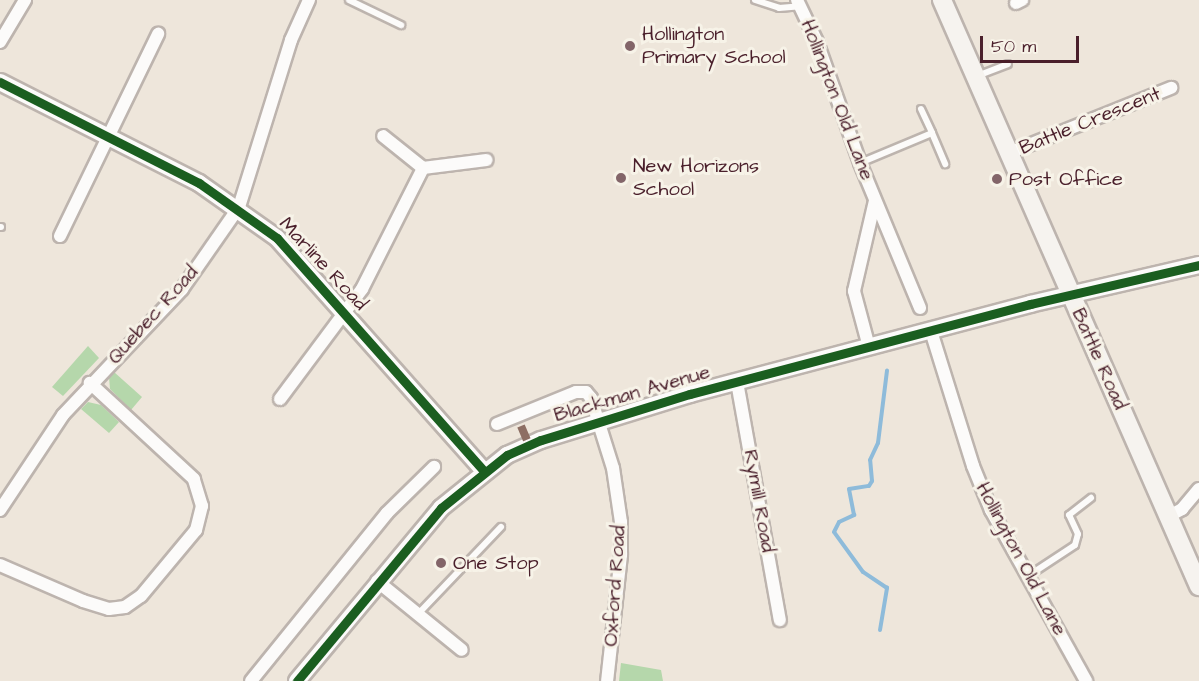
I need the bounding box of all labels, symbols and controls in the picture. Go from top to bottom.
street label: Hollington Old Lane [795,16,879,184]
place label: Hollington Primary School [642,22,786,69]
scale bar [983,24,1082,62]
text: 50 m [991,34,1036,59]
marker: Hollington Primary School [623,39,637,53]
street label: Battle Crescent [1016,82,1164,160]
place label: New Horizons School [633,154,759,201]
place label: Post Office [1009,167,1123,191]
marker: New Horizons School [614,171,628,185]
marker: Post Office [990,172,1004,186]
street label: Marline Road [274,212,372,316]
street label: Quebec Road [103,261,203,369]
street label: Battle Road [1066,305,1132,413]
street label: Blackman Avenue [551,360,713,428]
street label: Rymill Road [738,448,780,554]
street label: Hollington Old Lane [971,478,1071,640]
street label: Oxford Road [599,525,631,647]
place label: One Stop [453,551,539,575]
marker: One Stop [434,556,448,570]

